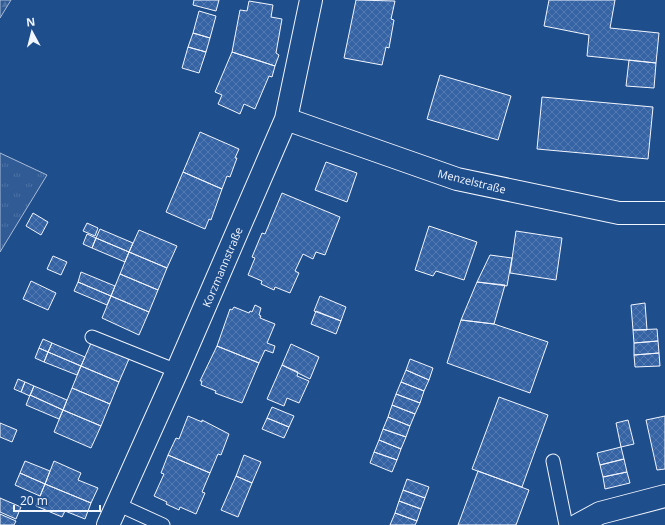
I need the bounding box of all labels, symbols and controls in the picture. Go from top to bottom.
north arrow [12,12,52,52]
text: N [25,14,36,30]
street label: Menzelstraße [436,165,508,197]
street label: Korzmannstraße [198,225,246,309]
scale bar [14,487,100,513]
text: 20 m [20,492,48,509]

